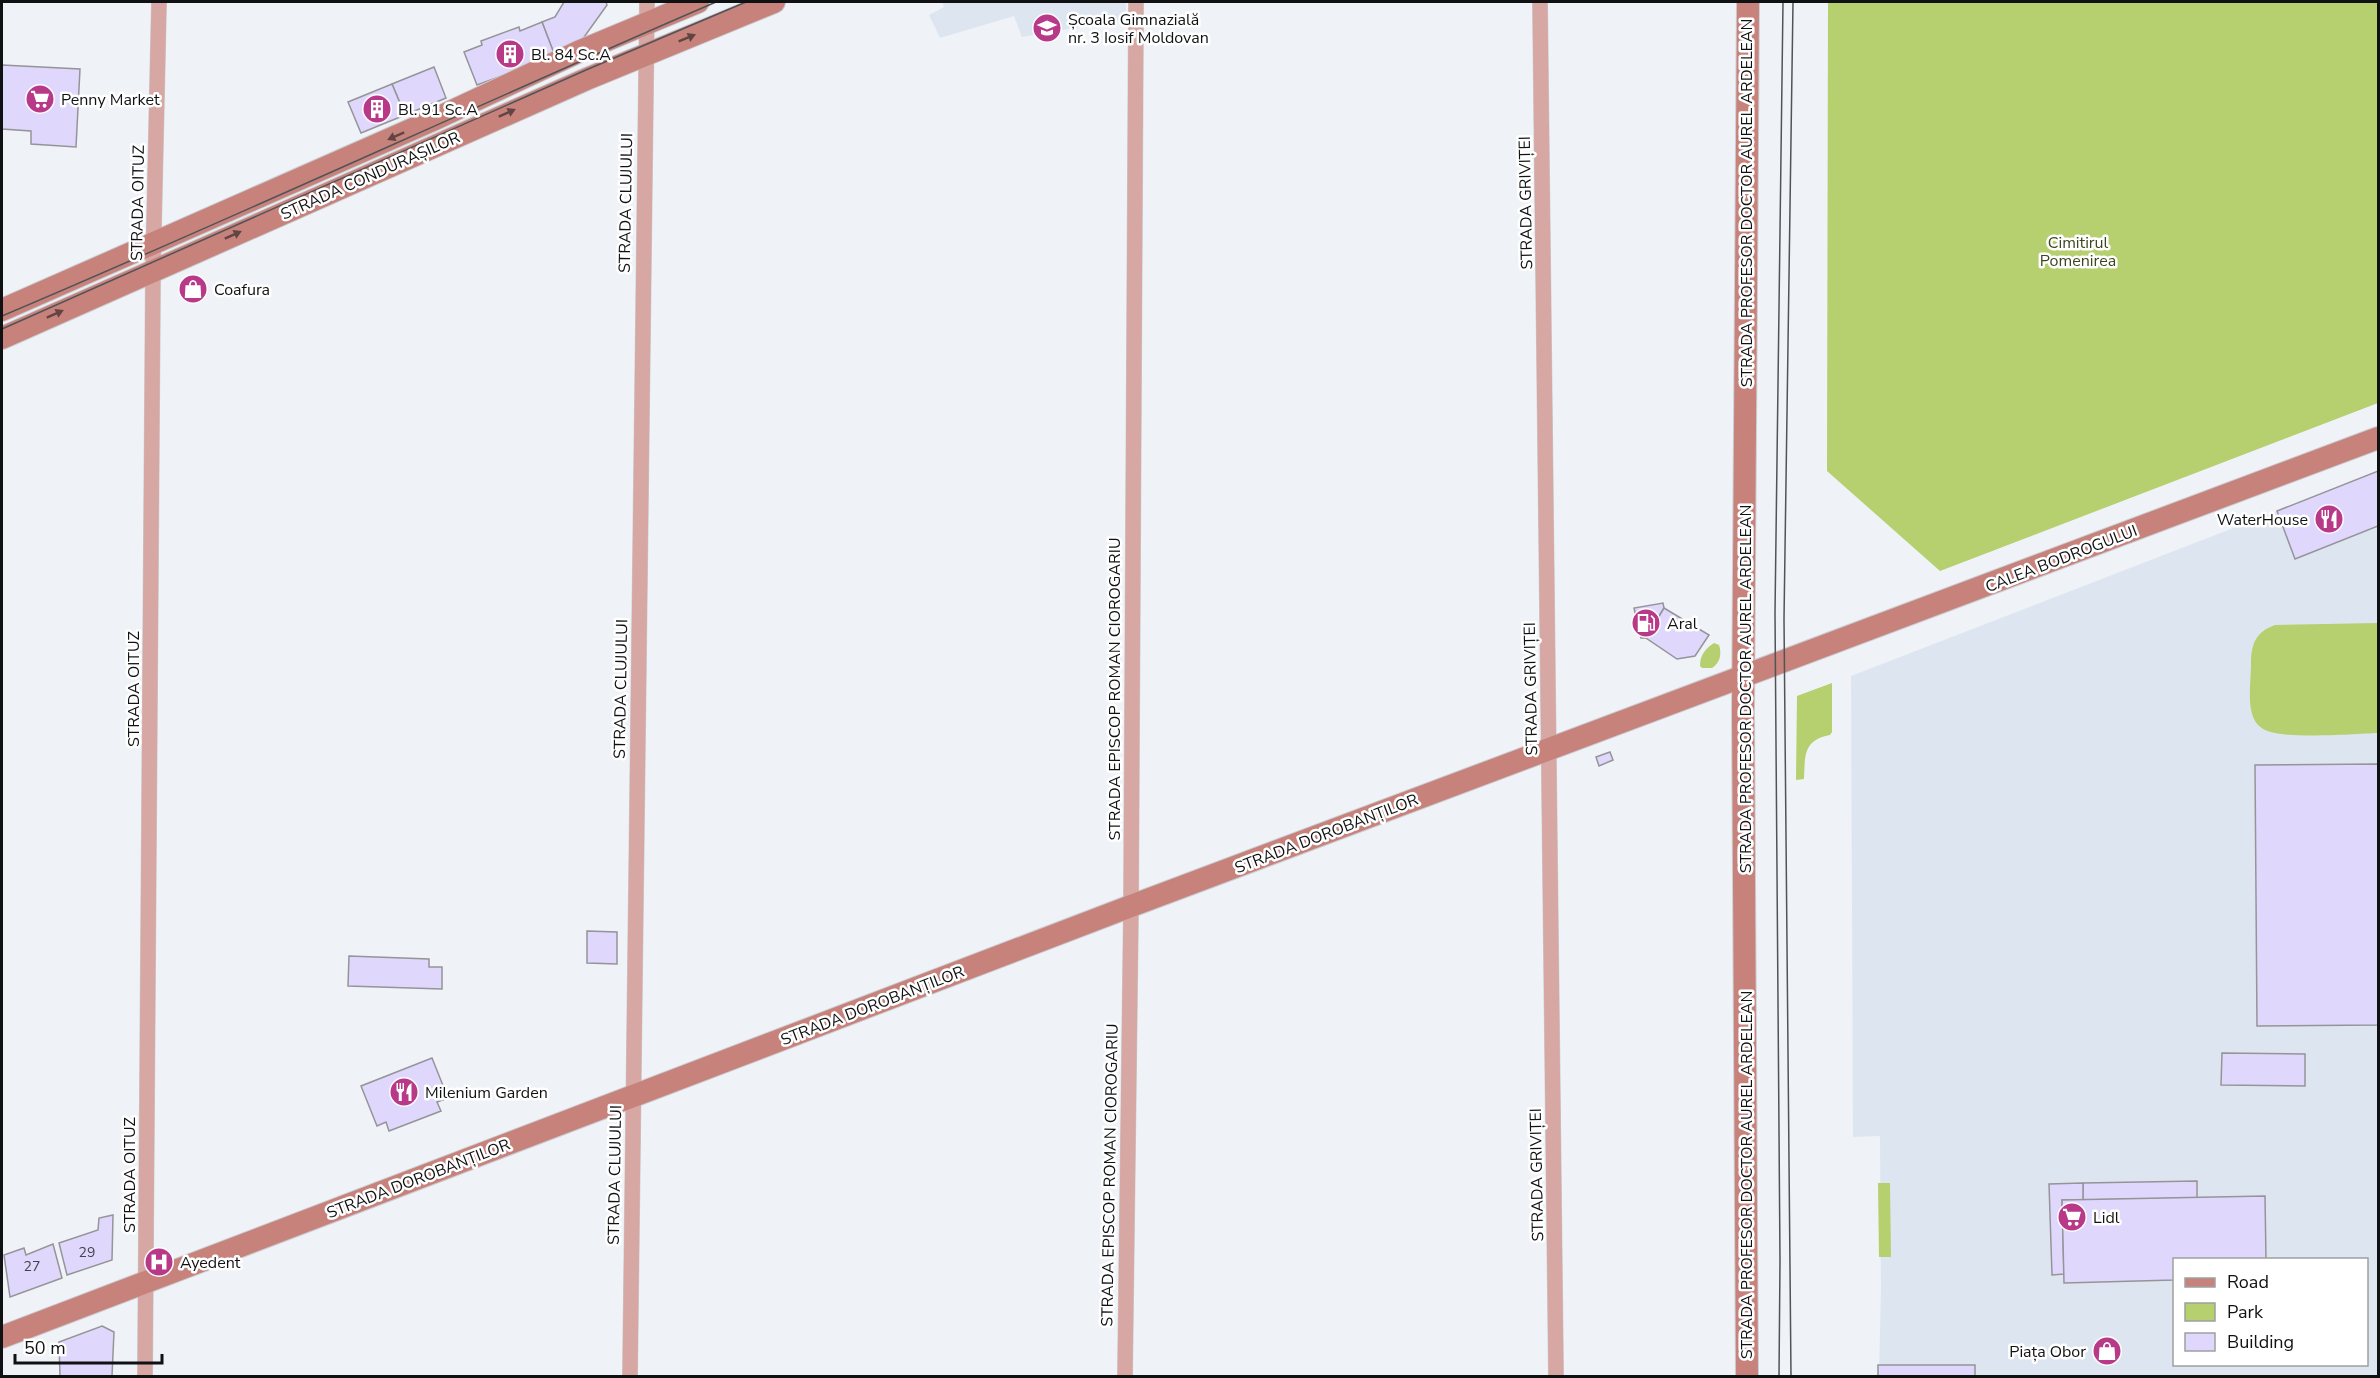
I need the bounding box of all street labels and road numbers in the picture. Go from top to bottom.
street label: STRADA PROFESOR DOCTOR AUREL ARDELEAN [1736,19,1758,387]
street label: STRADA CONDURAȘILOR [277,126,464,225]
street label: STRADA CLUJULUI [614,133,638,273]
street label: STRADA GRIVIȚEI [1514,136,1538,270]
street label: STRADA OITUZ [126,144,150,261]
street label: STRADA PROFESOR DOCTOR AUREL ARDELEAN [1735,505,1757,873]
street label: CALEA BODROGULUI [1982,520,2140,598]
street label: STRADA EPISCOP ROMAN CIOROGARIU [1104,537,1126,841]
street label: STRADA CLUJULUI [609,619,633,759]
street label: STRADA GRIVIȚEI [1519,622,1543,756]
street label: STRADA OITUZ [123,630,145,747]
street label: STRADA DOROBANȚILOR [1231,789,1422,879]
street label: STRADA DOROBANȚILOR [777,961,968,1051]
street label: STRADA PROFESOR DOCTOR AUREL ARDELEAN [1736,991,1758,1359]
street label: STRADA EPISCOP ROMAN CIOROGARIU [1096,1023,1124,1327]
street label: STRADA CLUJULUI [603,1105,627,1245]
street label: STRADA GRIVIȚEI [1525,1108,1549,1242]
street label: STRADA OITUZ [119,1116,141,1233]
street label: STRADA DOROBANȚILOR [323,1134,514,1224]

